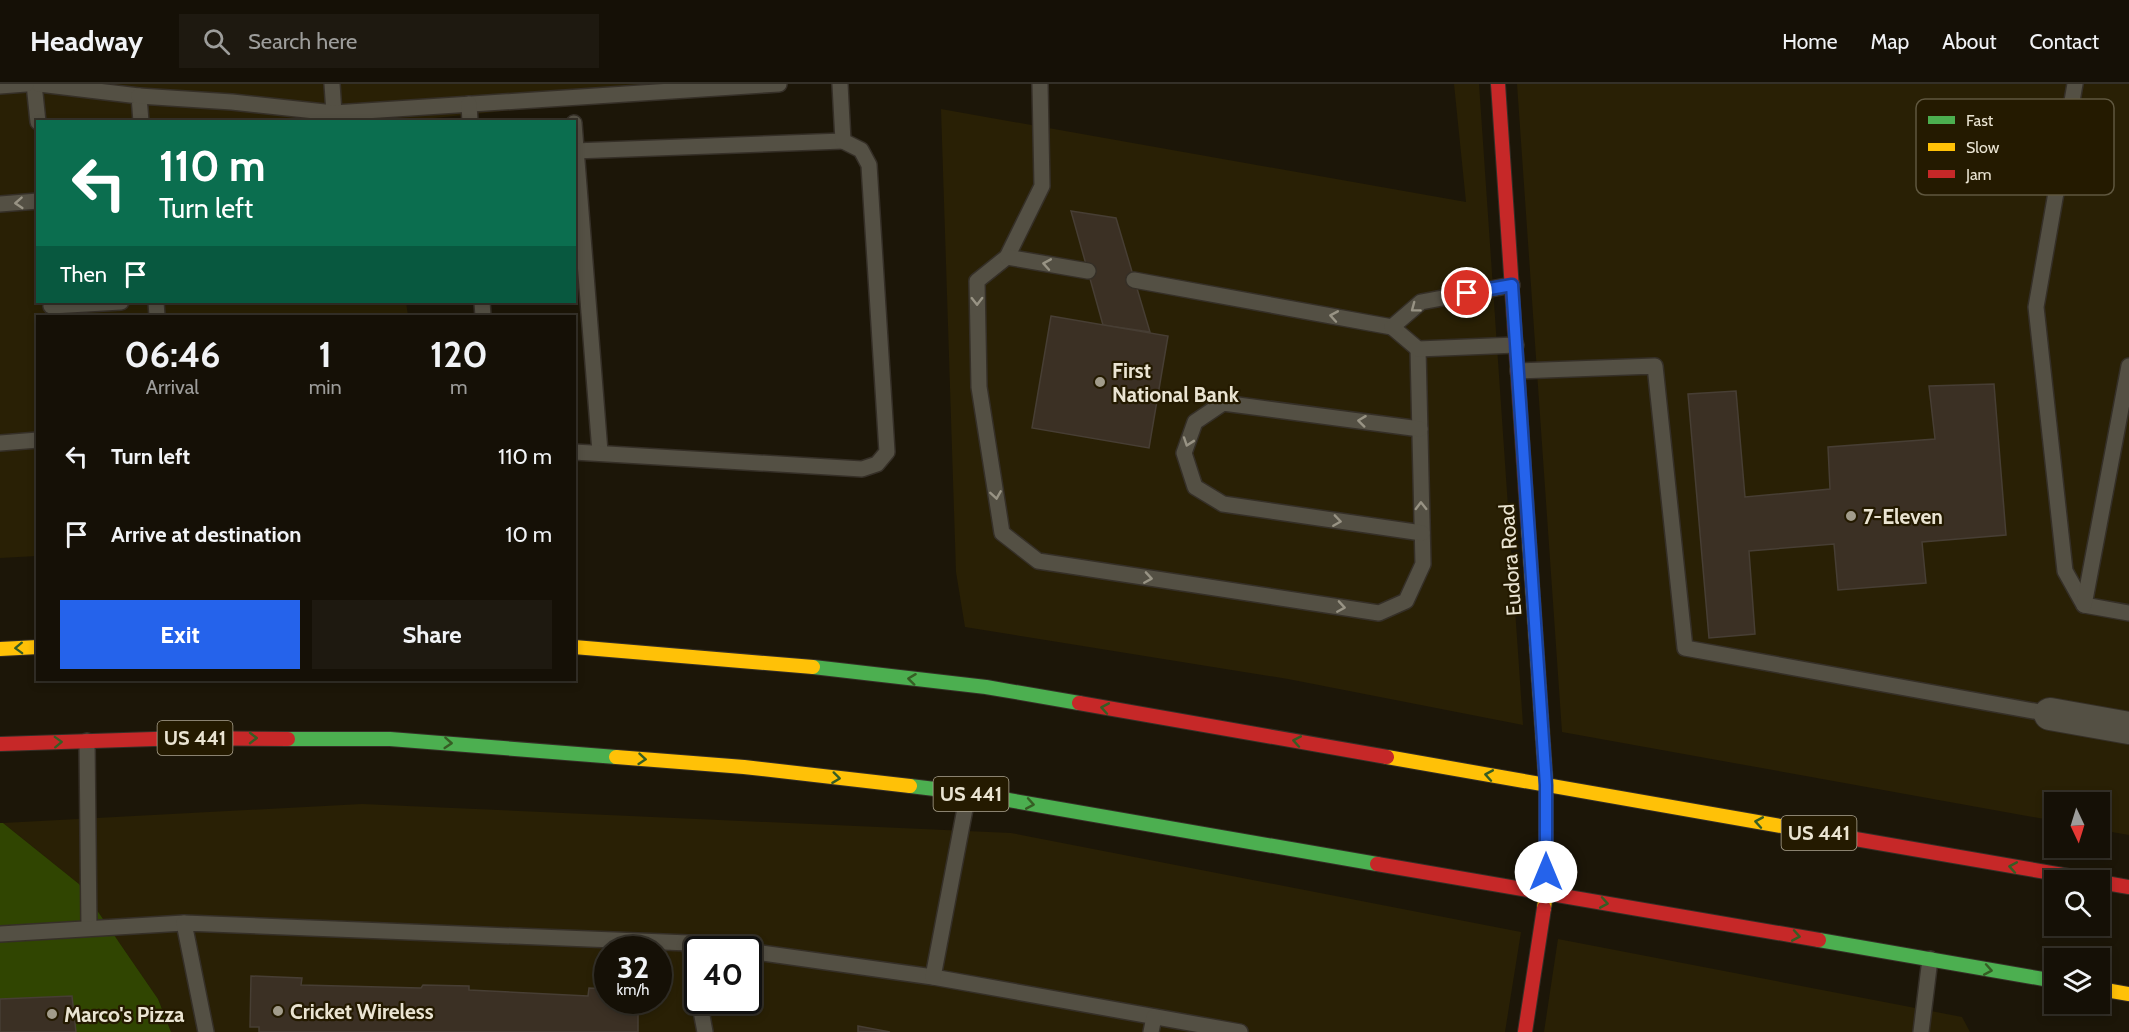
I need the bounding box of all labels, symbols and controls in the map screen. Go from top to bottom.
search box [179,14,599,68]
text: Headway [30,24,143,58]
icon: search [200,25,233,58]
text: Search here [248,28,357,55]
text: Home [1782,29,1838,54]
text: Map [1871,29,1909,54]
text: About [1942,29,1996,54]
text: Contact [2029,29,2099,54]
legend [1916,99,2114,195]
text: Fast [1966,111,1994,130]
text: Slow [1966,138,2000,157]
text: 110 m [159,140,266,192]
icon: left [60,144,138,222]
text: Jam [1965,165,1992,184]
text: Turn left [159,192,253,225]
one-way arrow [14,196,23,209]
icon: arrive [119,258,152,291]
one-way arrow [1043,259,1052,271]
text: Then [60,261,107,288]
pin [1441,267,1492,318]
icon: arrive [1450,276,1483,309]
one-way arrow [971,297,984,306]
one-way arrow [1411,300,1422,311]
one-way arrow [1330,310,1340,323]
text: 06:46 [124,332,220,376]
text: 1 [319,332,332,376]
text: 120 [430,332,488,376]
place label: First National Bank [1112,358,1240,407]
text: Arrival [146,375,199,399]
text: min [309,375,342,399]
text: m [450,375,468,399]
marker: First National Bank [1093,375,1107,389]
one-way arrow [1357,416,1366,428]
one-way arrow [1182,436,1195,447]
icon: left [60,440,93,473]
text: Turn left [111,443,190,470]
text: 110 m [498,443,552,470]
one-way arrow [989,490,1002,500]
one-way arrow [1415,501,1428,510]
street label: Eudora Road [1494,503,1526,617]
place label: 7-Eleven [1863,504,1943,529]
marker: 7-Eleven [1844,509,1858,523]
one-way arrow [1332,514,1341,526]
icon: arrive [60,518,93,551]
text: Arrive at destination [111,521,301,548]
text: 10 m [505,521,552,548]
one-way arrow [1143,571,1152,583]
button: Exit [60,600,300,669]
button: Share [312,600,552,669]
one-way arrow [1336,601,1345,613]
one-way arrow [14,642,23,654]
one-way arrow [907,673,916,686]
one-way arrow [1100,702,1110,715]
road number: US 441 [158,721,232,755]
one-way arrow [249,732,258,744]
one-way arrow [54,736,63,748]
one-way arrow [1292,736,1301,748]
one-way arrow [444,737,453,750]
one-way arrow [638,752,647,765]
one-way arrow [1484,769,1494,782]
one-way arrow [832,771,841,784]
road number: US 441 [934,777,1008,811]
north arrow [2044,792,2110,858]
map controls [2044,792,2110,1014]
one-way arrow [1024,797,1034,810]
one-way arrow [1755,816,1765,829]
road number: US 441 [1782,816,1856,850]
position arrow [1514,840,1578,904]
one-way arrow [2009,861,2019,874]
button: search [2044,870,2110,936]
one-way arrow [1599,896,1609,909]
one-way arrow [1792,930,1801,942]
speed limit sign: 40 [684,936,762,1014]
button: layers [2044,948,2110,1014]
text: 32 [617,949,649,986]
one-way arrow [1984,963,1993,975]
text: km/h [617,981,649,999]
place label: Cricket Wireless [290,999,434,1024]
place label: Marco's Pizza [64,1002,185,1027]
marker: Cricket Wireless [271,1004,285,1018]
marker: Marco's Pizza [45,1007,59,1021]

